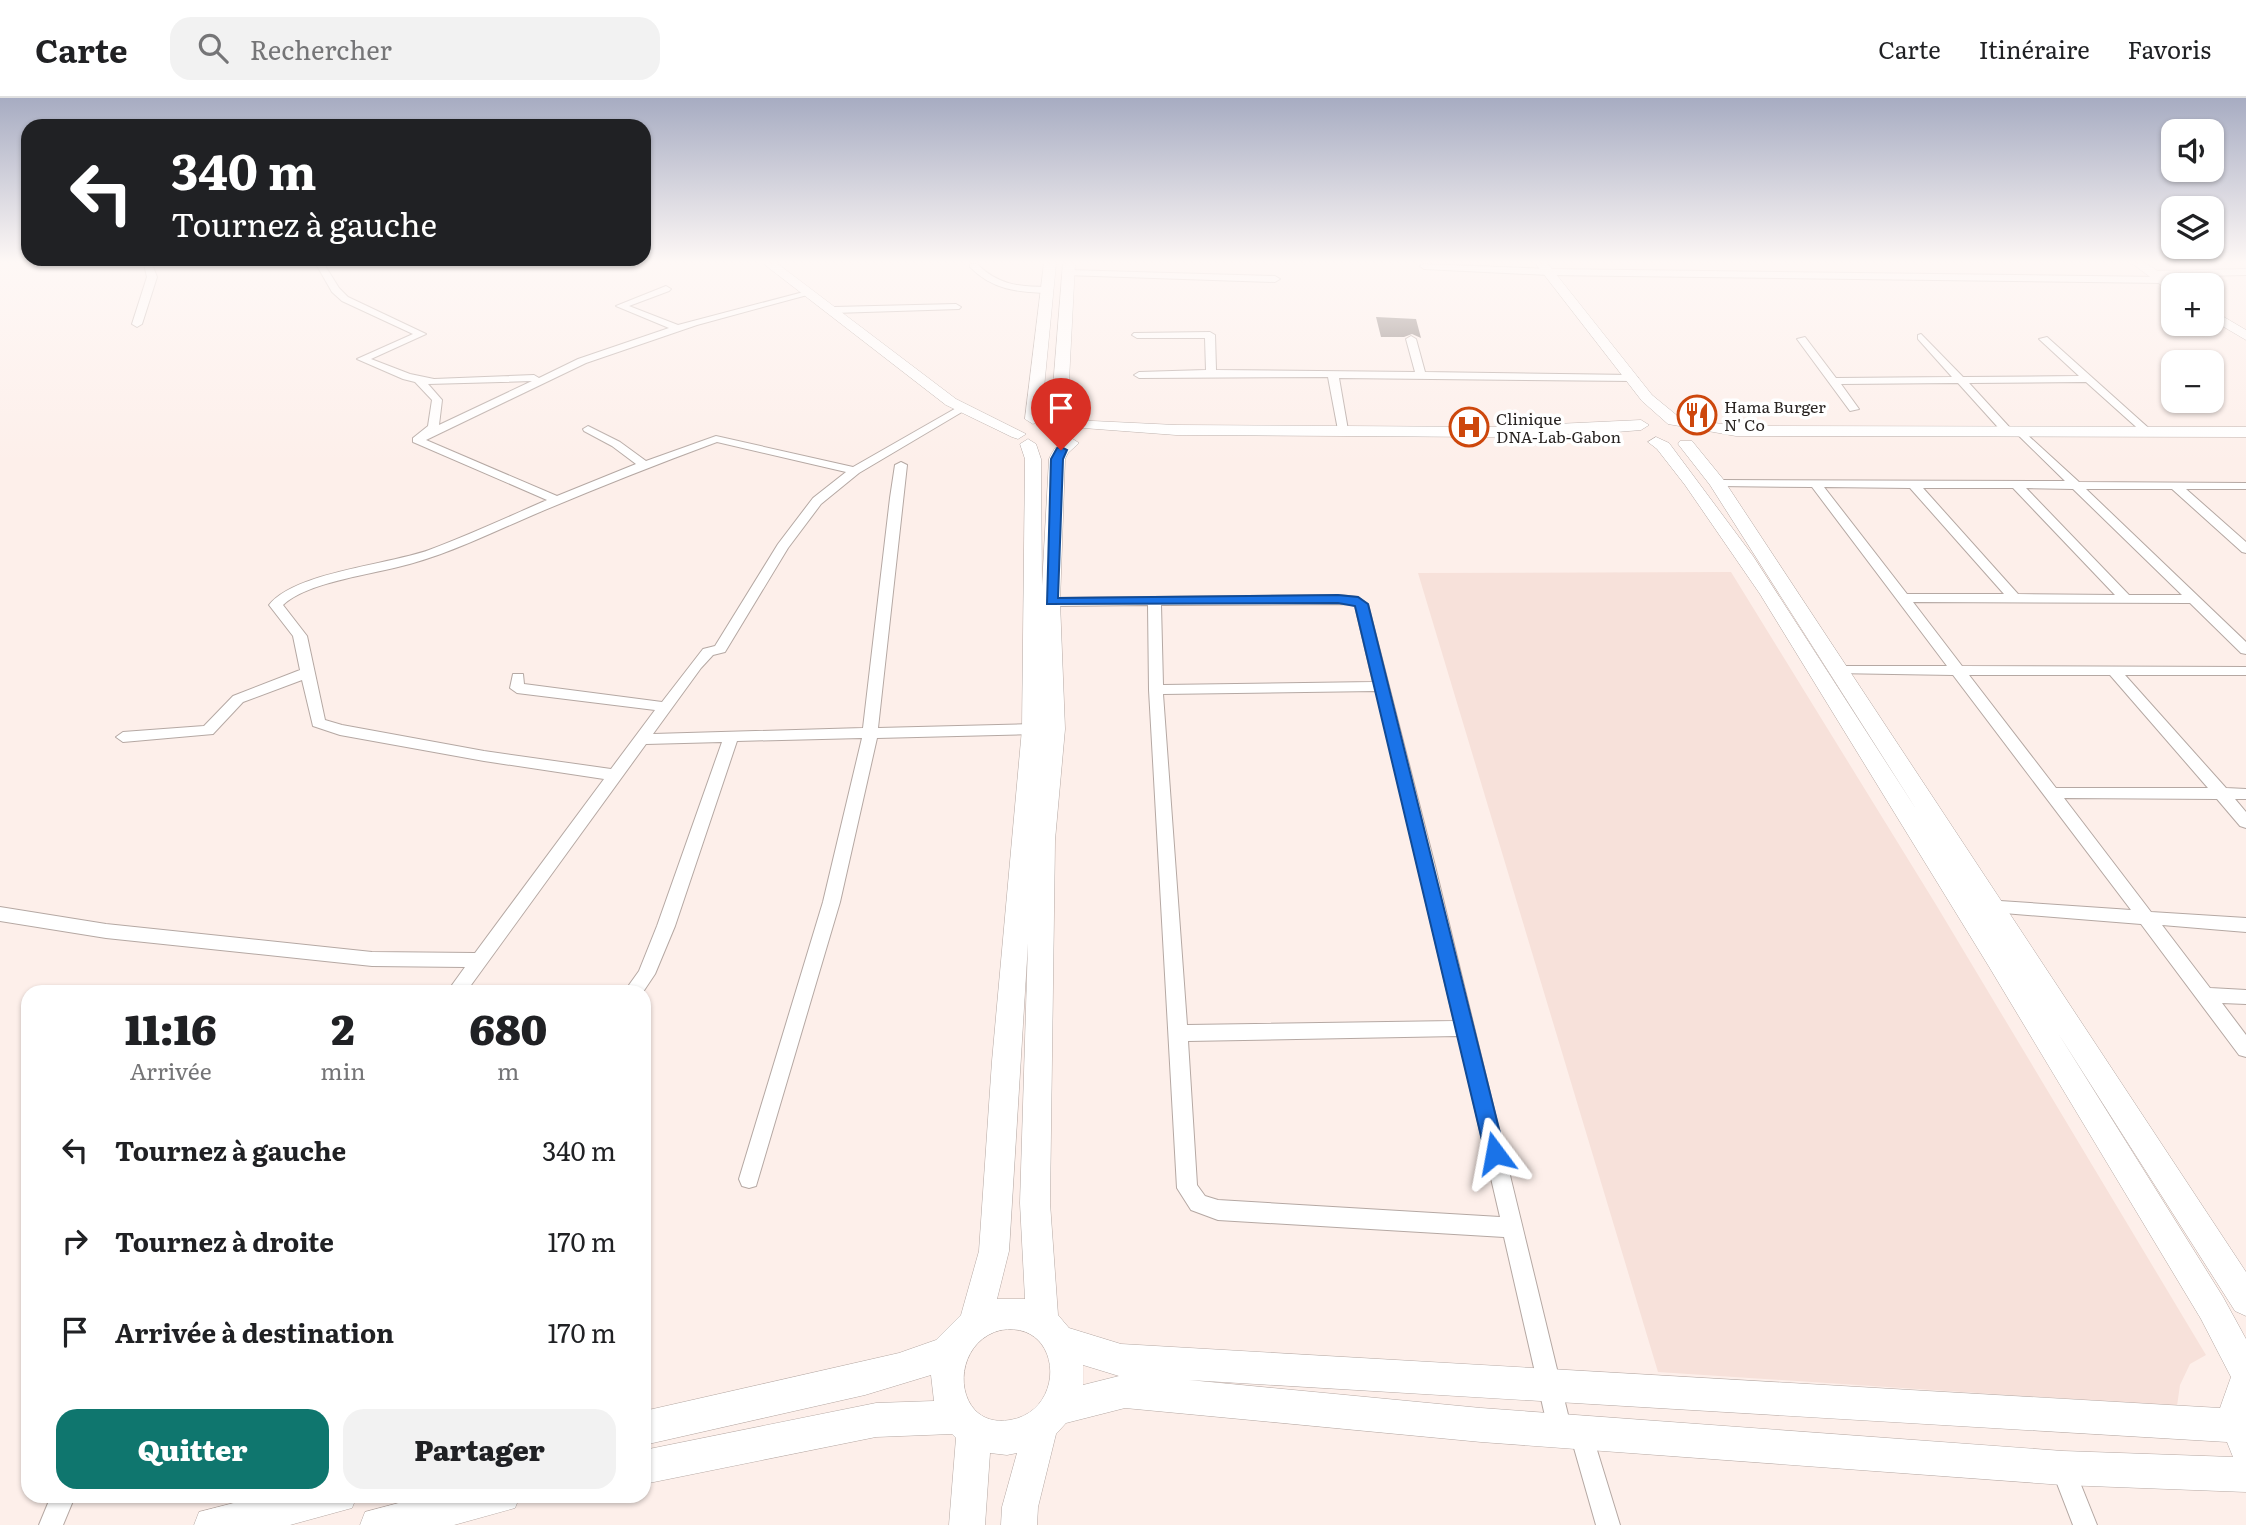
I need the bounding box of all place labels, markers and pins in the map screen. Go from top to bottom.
pin [1031,378,1091,450]
restaurant icon: Hama Burger N' Co [1676,394,1718,436]
place label: Hama Burger N' Co [1724,394,1826,436]
hospital icon: Clinique DNA-Lab-Gabon [1448,406,1490,448]
place label: Clinique DNA-Lab-Gabon [1496,406,1622,448]

